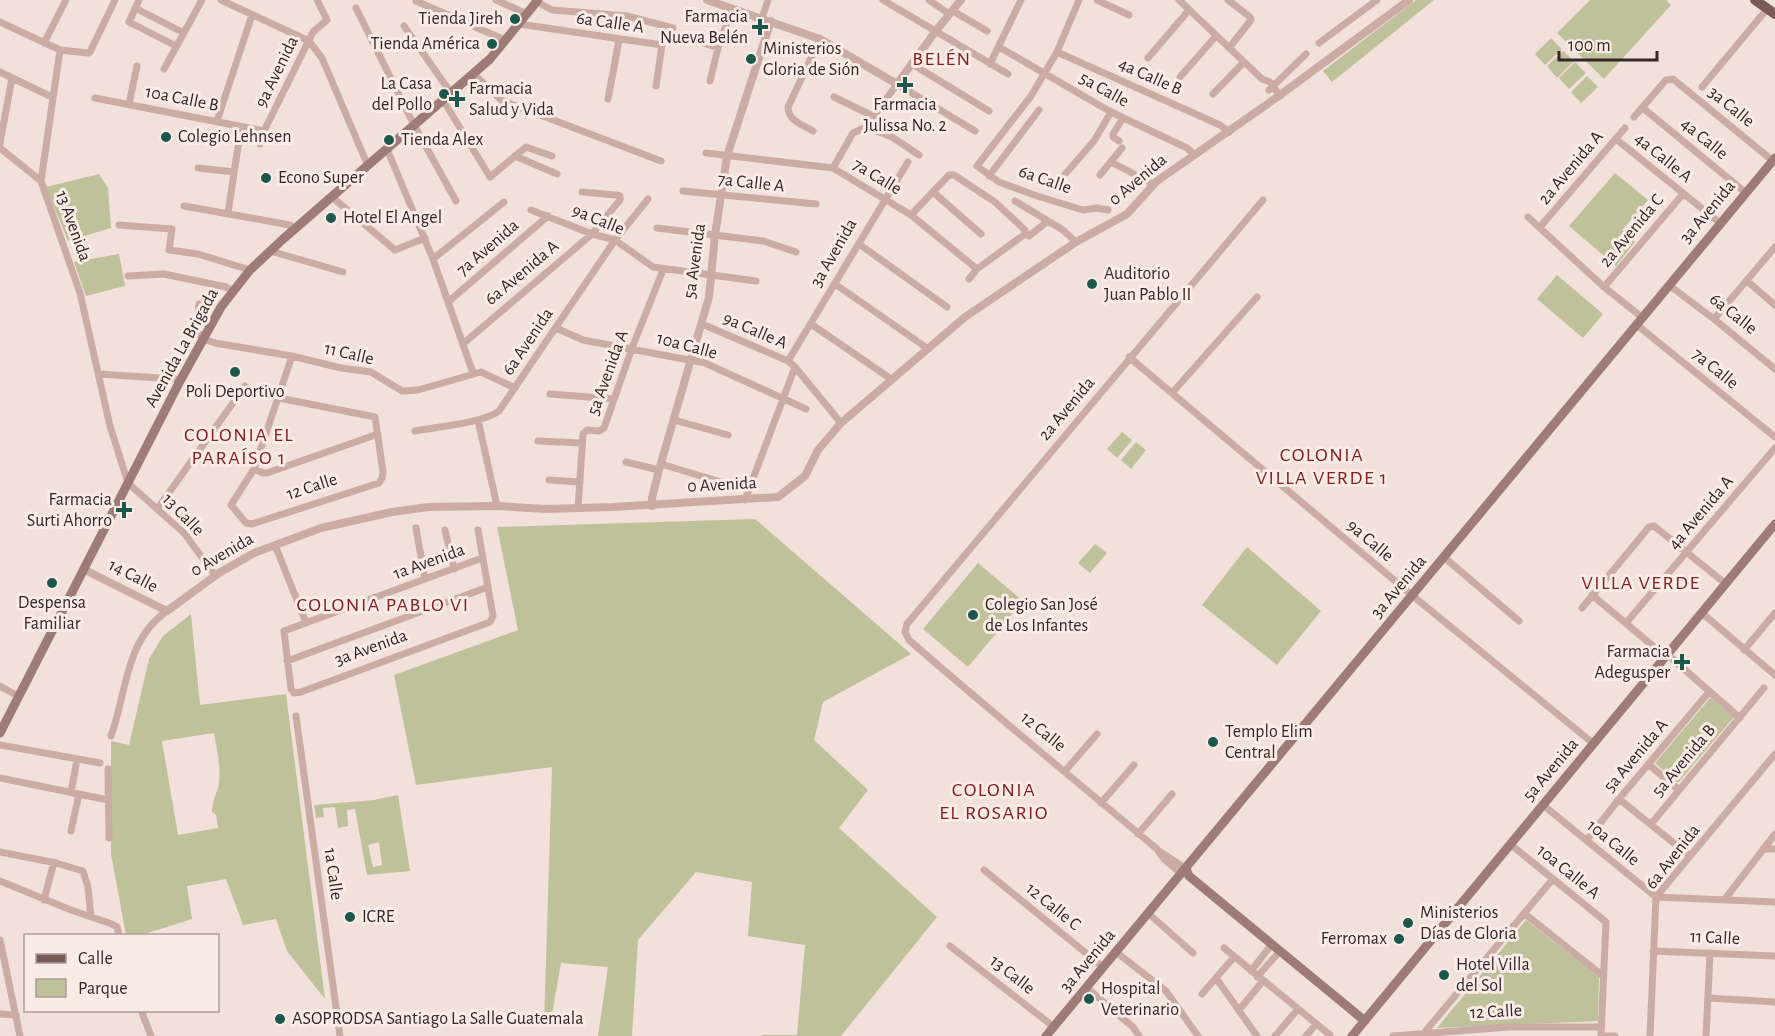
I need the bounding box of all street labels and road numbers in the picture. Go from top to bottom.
street label: 6a Calle A [575,9,645,37]
street label: 9a Avenida [252,34,302,110]
street label: 4a Calle B [1116,55,1184,99]
street label: 5a Calle [1076,69,1132,111]
street label: 10a Calle B [144,83,220,115]
street label: 3a Calle [1705,83,1757,131]
street label: 4a Calle [1677,115,1731,163]
street label: 2a Avenida A [1535,127,1607,208]
street label: 4a Calle A [1631,130,1696,187]
street label: 0 Avenida [1106,151,1170,209]
street label: 7a Calle [849,155,905,199]
street label: 6a Calle [1016,163,1074,197]
street label: 7a Calle A [717,171,786,196]
street label: 3a Avenida [1677,177,1739,247]
street label: 13 Avenida [52,188,94,264]
street label: 2a Avenida C [1597,191,1667,271]
street label: 9a Calle [569,201,627,239]
street label: 7a Avenida [453,216,523,280]
street label: 3a Avenida [807,216,861,290]
street label: 5a Avenida [681,222,709,300]
street label: 6a Avenida A [482,237,563,309]
street label: Avenida La Brigada [142,286,222,410]
street label: 6a Calle [1706,290,1760,338]
street label: 6a Avenida [499,305,557,379]
street label: 9a Calle A [720,309,790,353]
street label: 5a Avenida A [584,327,632,418]
street label: 10a Calle [655,329,719,363]
street label: 11 Calle [323,340,375,368]
street label: 7a Calle [1688,345,1742,393]
street label: 2a Avenida [1036,374,1098,444]
street label: 12 Calle [284,470,340,504]
street label: 4a Avenida A [1665,472,1737,553]
street label: 0 Avenida [687,474,757,496]
street label: 13 Calle [159,490,207,540]
street label: 9a Calle [1343,517,1397,565]
street label: 0 Avenida [187,530,257,580]
street label: 1a Avenida [391,541,467,583]
street label: 3a Avenida [1368,552,1430,622]
street label: 14 Calle [105,556,161,596]
street label: 3a Avenida [332,627,410,669]
street label: 12 Calle [1017,709,1069,755]
street label: 5a Avenida A [1600,716,1672,796]
street label: 5a Avenida B [1649,721,1719,801]
street label: 5a Avenida [1520,735,1582,805]
street label: 10a Calle [1583,817,1643,869]
street label: 6a Avenida [1642,821,1704,893]
street label: 10a Calle A [1533,841,1603,903]
street label: 1a Calle [320,847,346,901]
street label: 12 Calle C [1022,880,1084,934]
street label: 3a Avenida [1057,926,1119,996]
street label: 11 Calle [1689,928,1741,948]
street label: 13 Calle [986,952,1038,998]
street label: 12 Calle [1469,1002,1523,1022]

